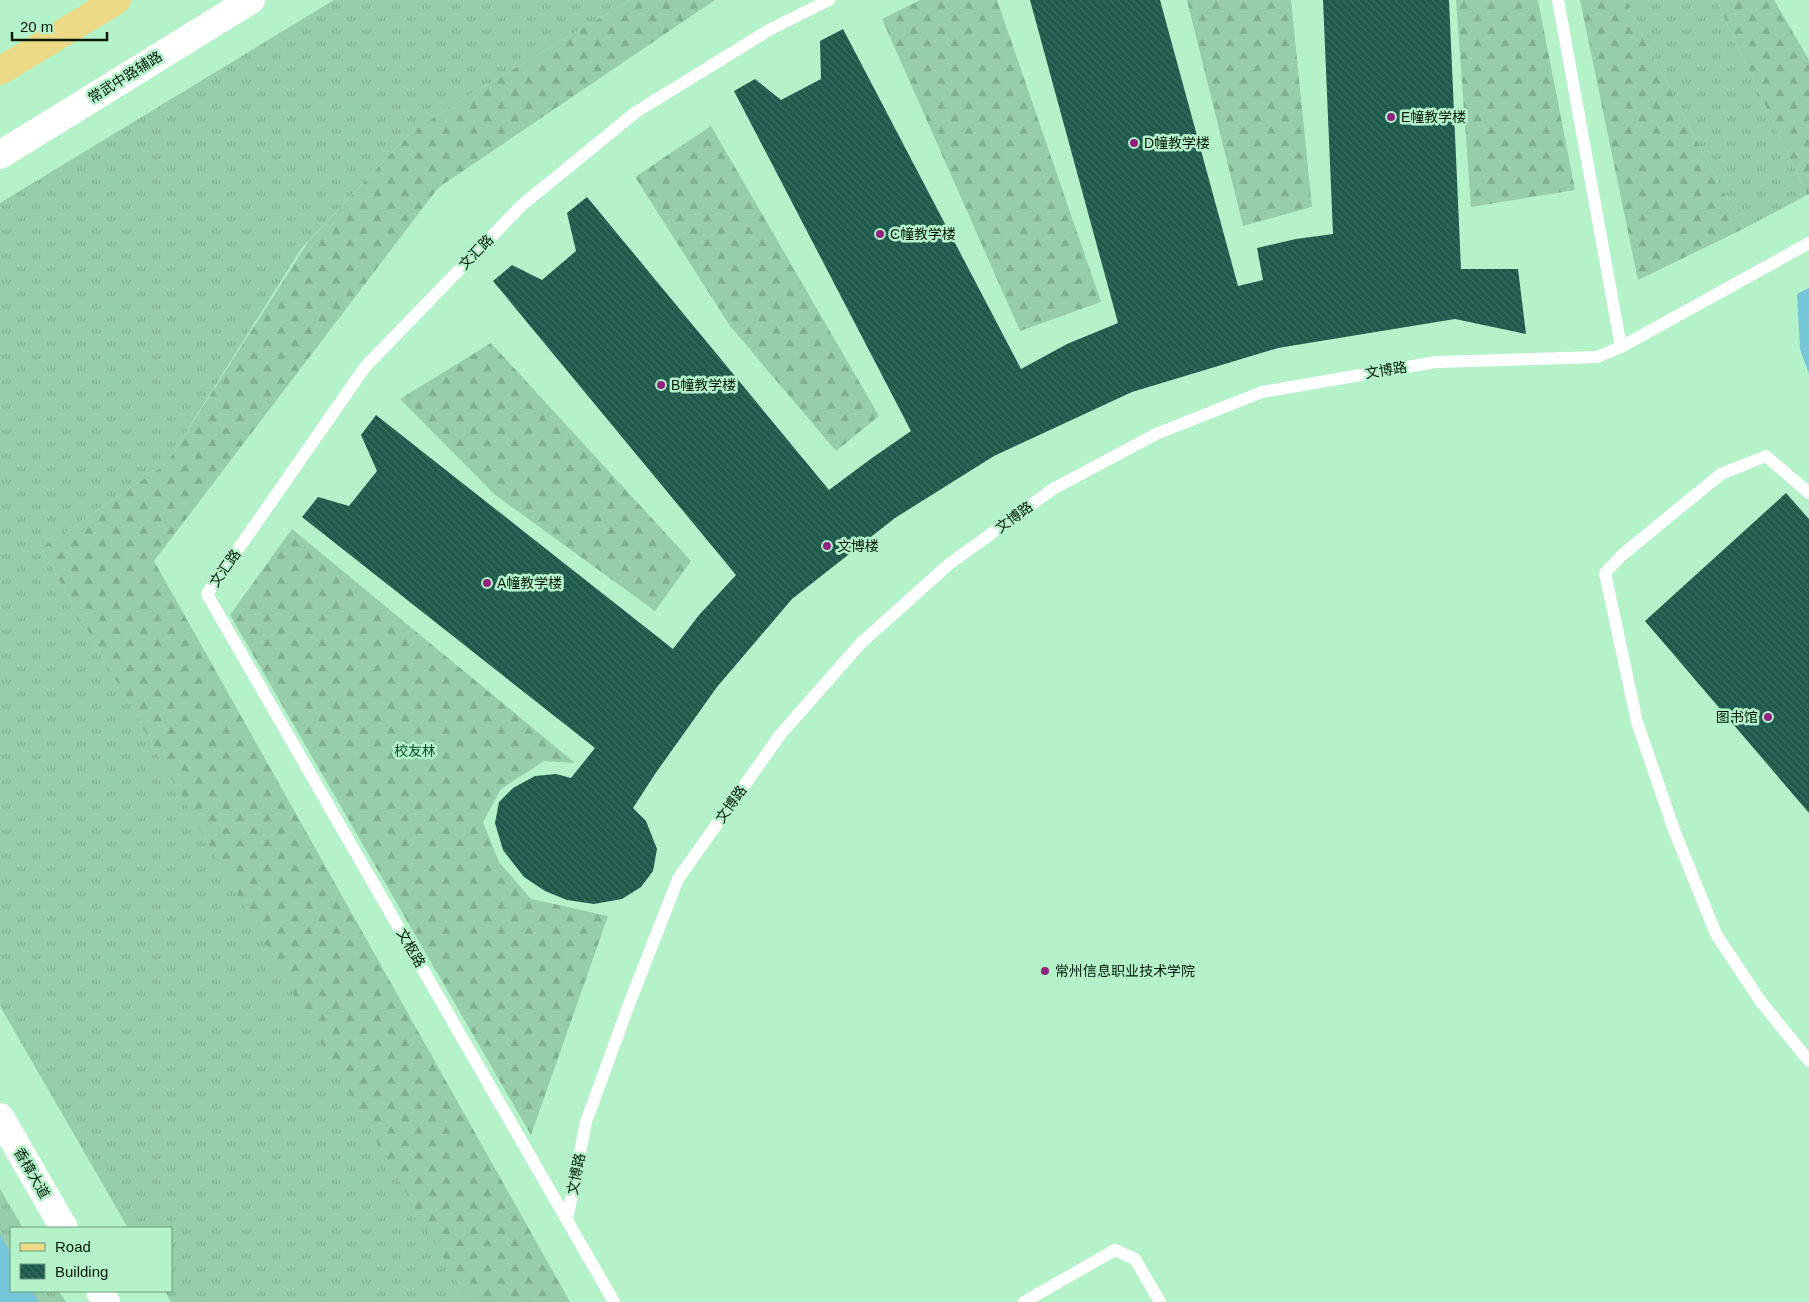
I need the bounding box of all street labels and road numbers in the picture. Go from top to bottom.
street label: 常武中路辅路 [85,48,165,106]
street label: 文汇路 [456,231,496,273]
street label: 文博路 [1364,359,1408,381]
street label: 文博路 [992,498,1036,536]
street label: 文汇路 [206,546,244,590]
street label: 文博路 [712,782,750,826]
street label: 文枢路 [394,926,428,970]
street label: 香樟大道 [11,1145,53,1201]
street label: 文博路 [564,1152,588,1196]

